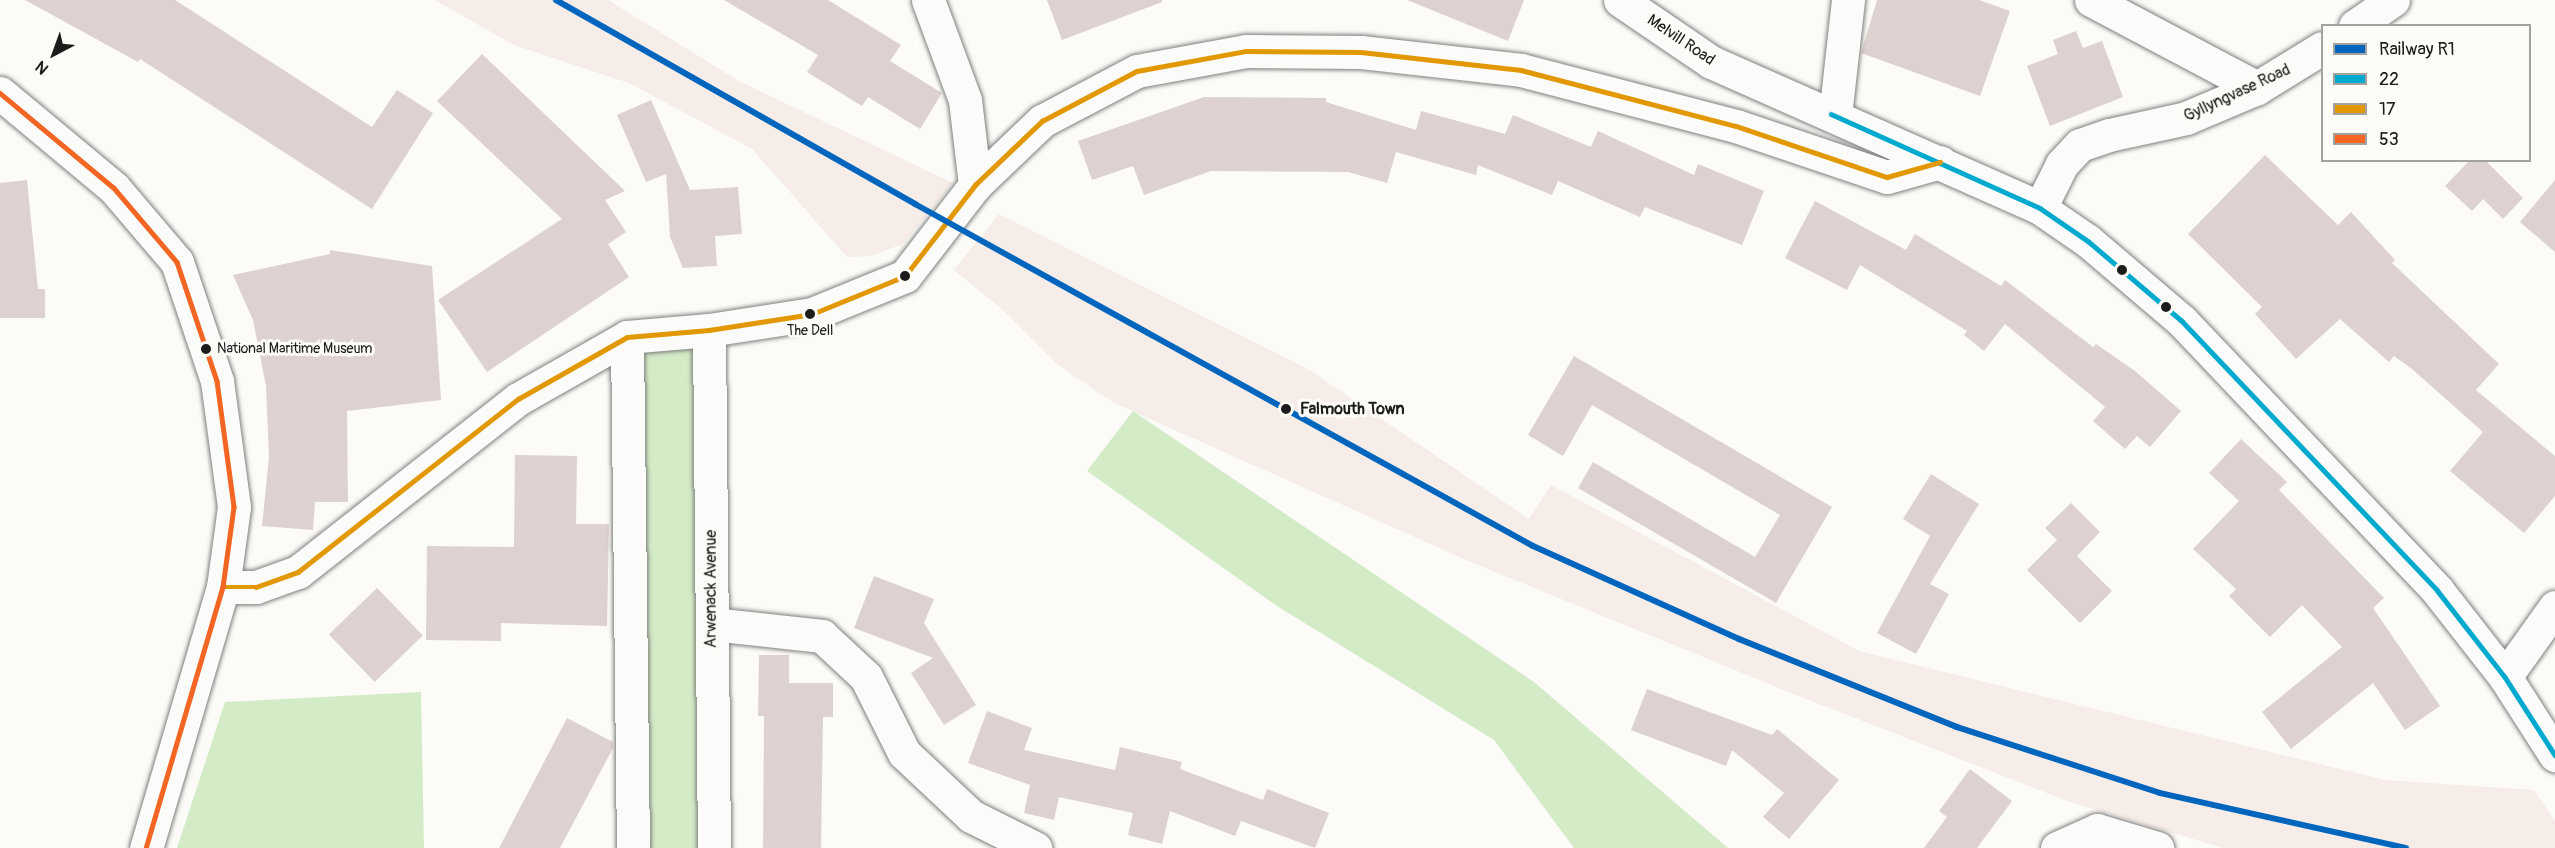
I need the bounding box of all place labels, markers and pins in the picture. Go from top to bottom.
unlabelled marker [2116,264,2128,276]
unlabelled marker [899,270,911,282]
unlabelled marker [2160,301,2172,313]
marker: The Dell [804,308,816,320]
place label: The Dell [787,323,833,339]
place label: National Maritime Museum [217,341,372,357]
marker: National Maritime Museum [200,343,212,355]
place label: Falmouth Town [1300,399,1405,419]
marker: Falmouth Town [1277,400,1295,418]

